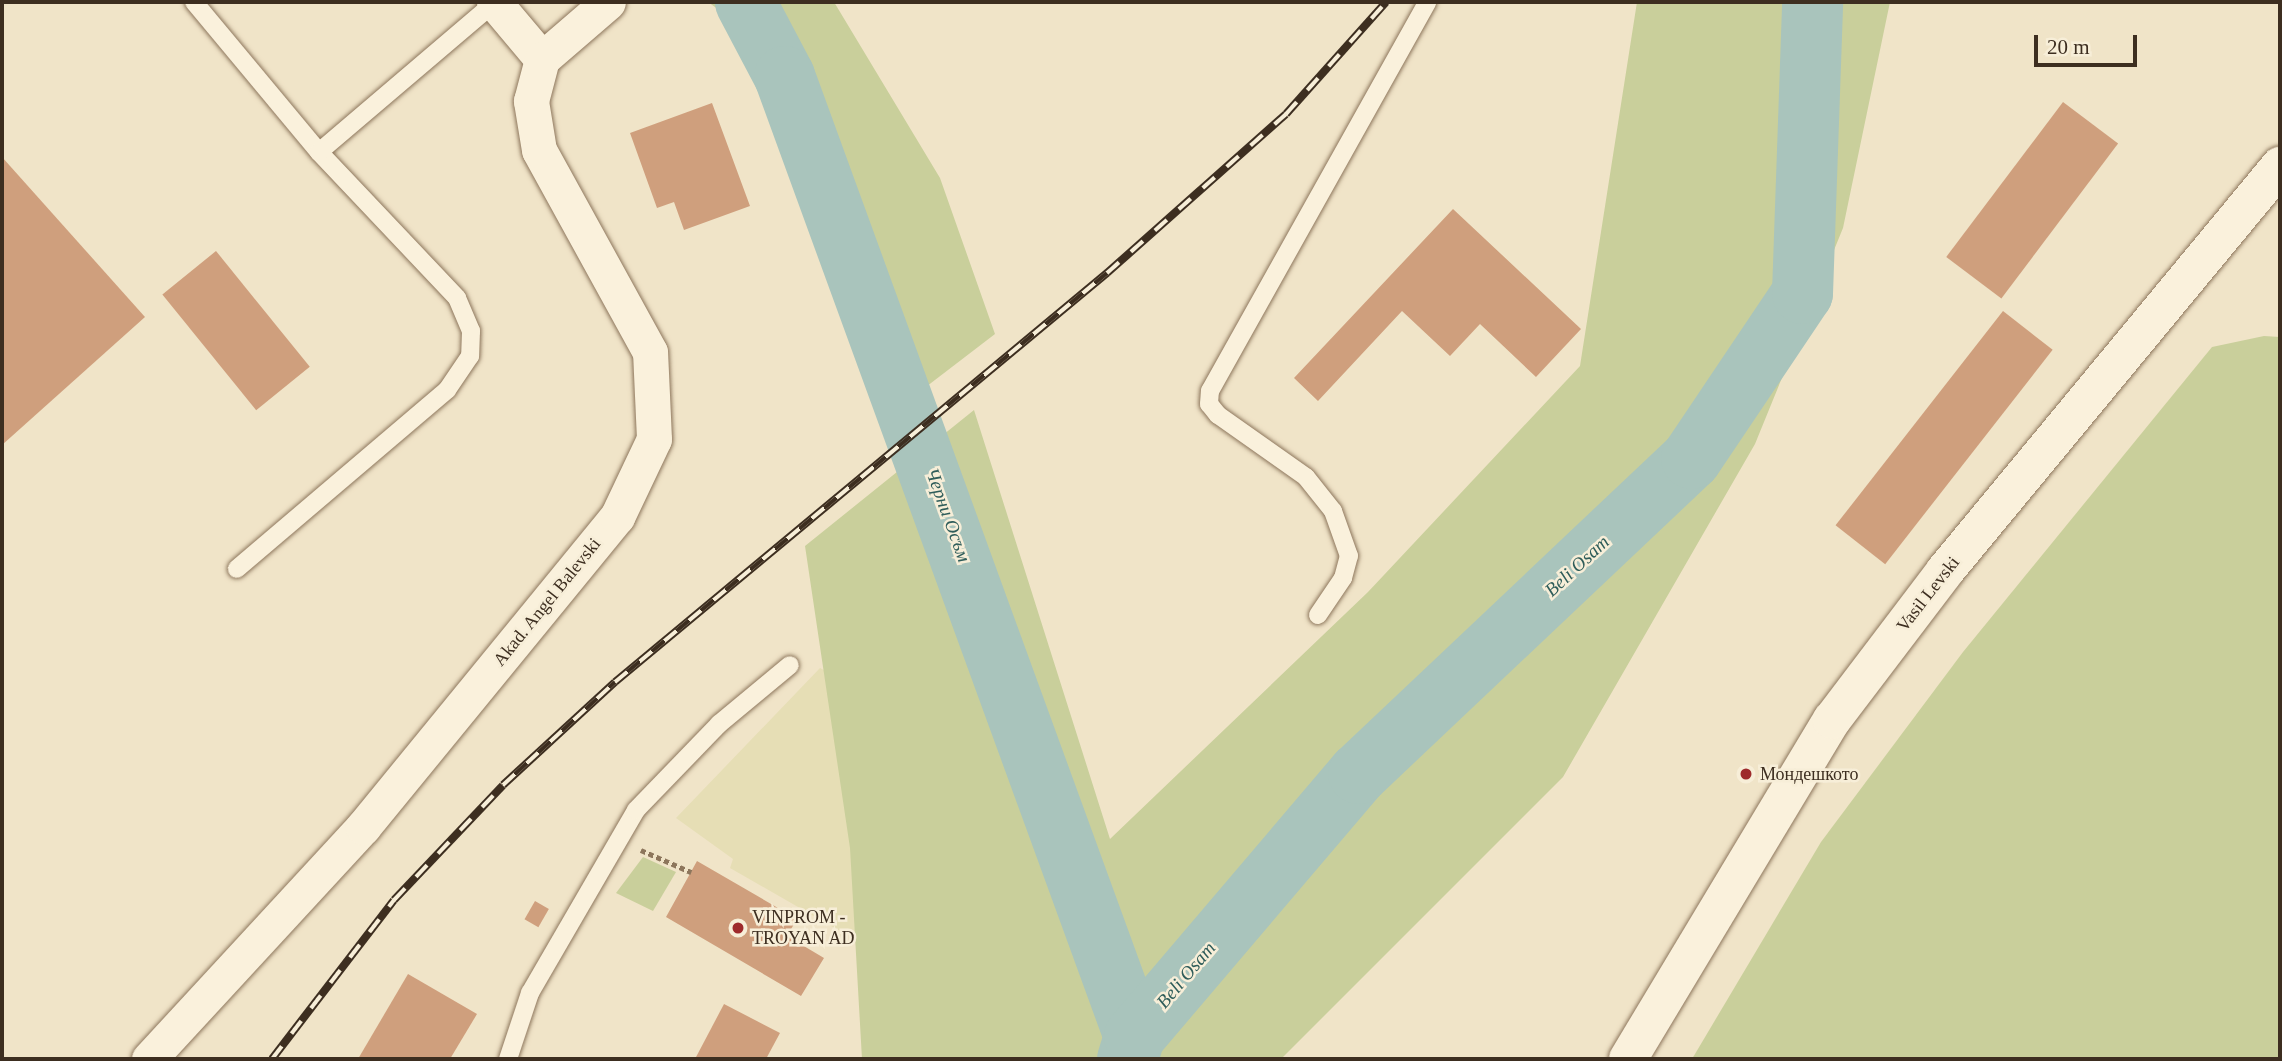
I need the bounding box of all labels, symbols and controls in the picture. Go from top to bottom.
scale bar [2037,21,2140,65]
text: 20 m [2047,35,2090,59]
water label: Черни Осъм [920,465,976,565]
water label: Beli Osam [1540,530,1614,602]
street label: Akad. Angel Balevski [488,533,606,671]
street label: Vasil Levski [1892,552,1964,636]
place label: Мондешкото [1760,763,1858,785]
marker: Мондешкото [1738,766,1754,782]
place label: VINPROM - TROYAN AD [752,907,856,950]
marker: VINPROM - TROYAN AD [730,920,746,936]
water label: Beli Osam [1152,937,1220,1013]

